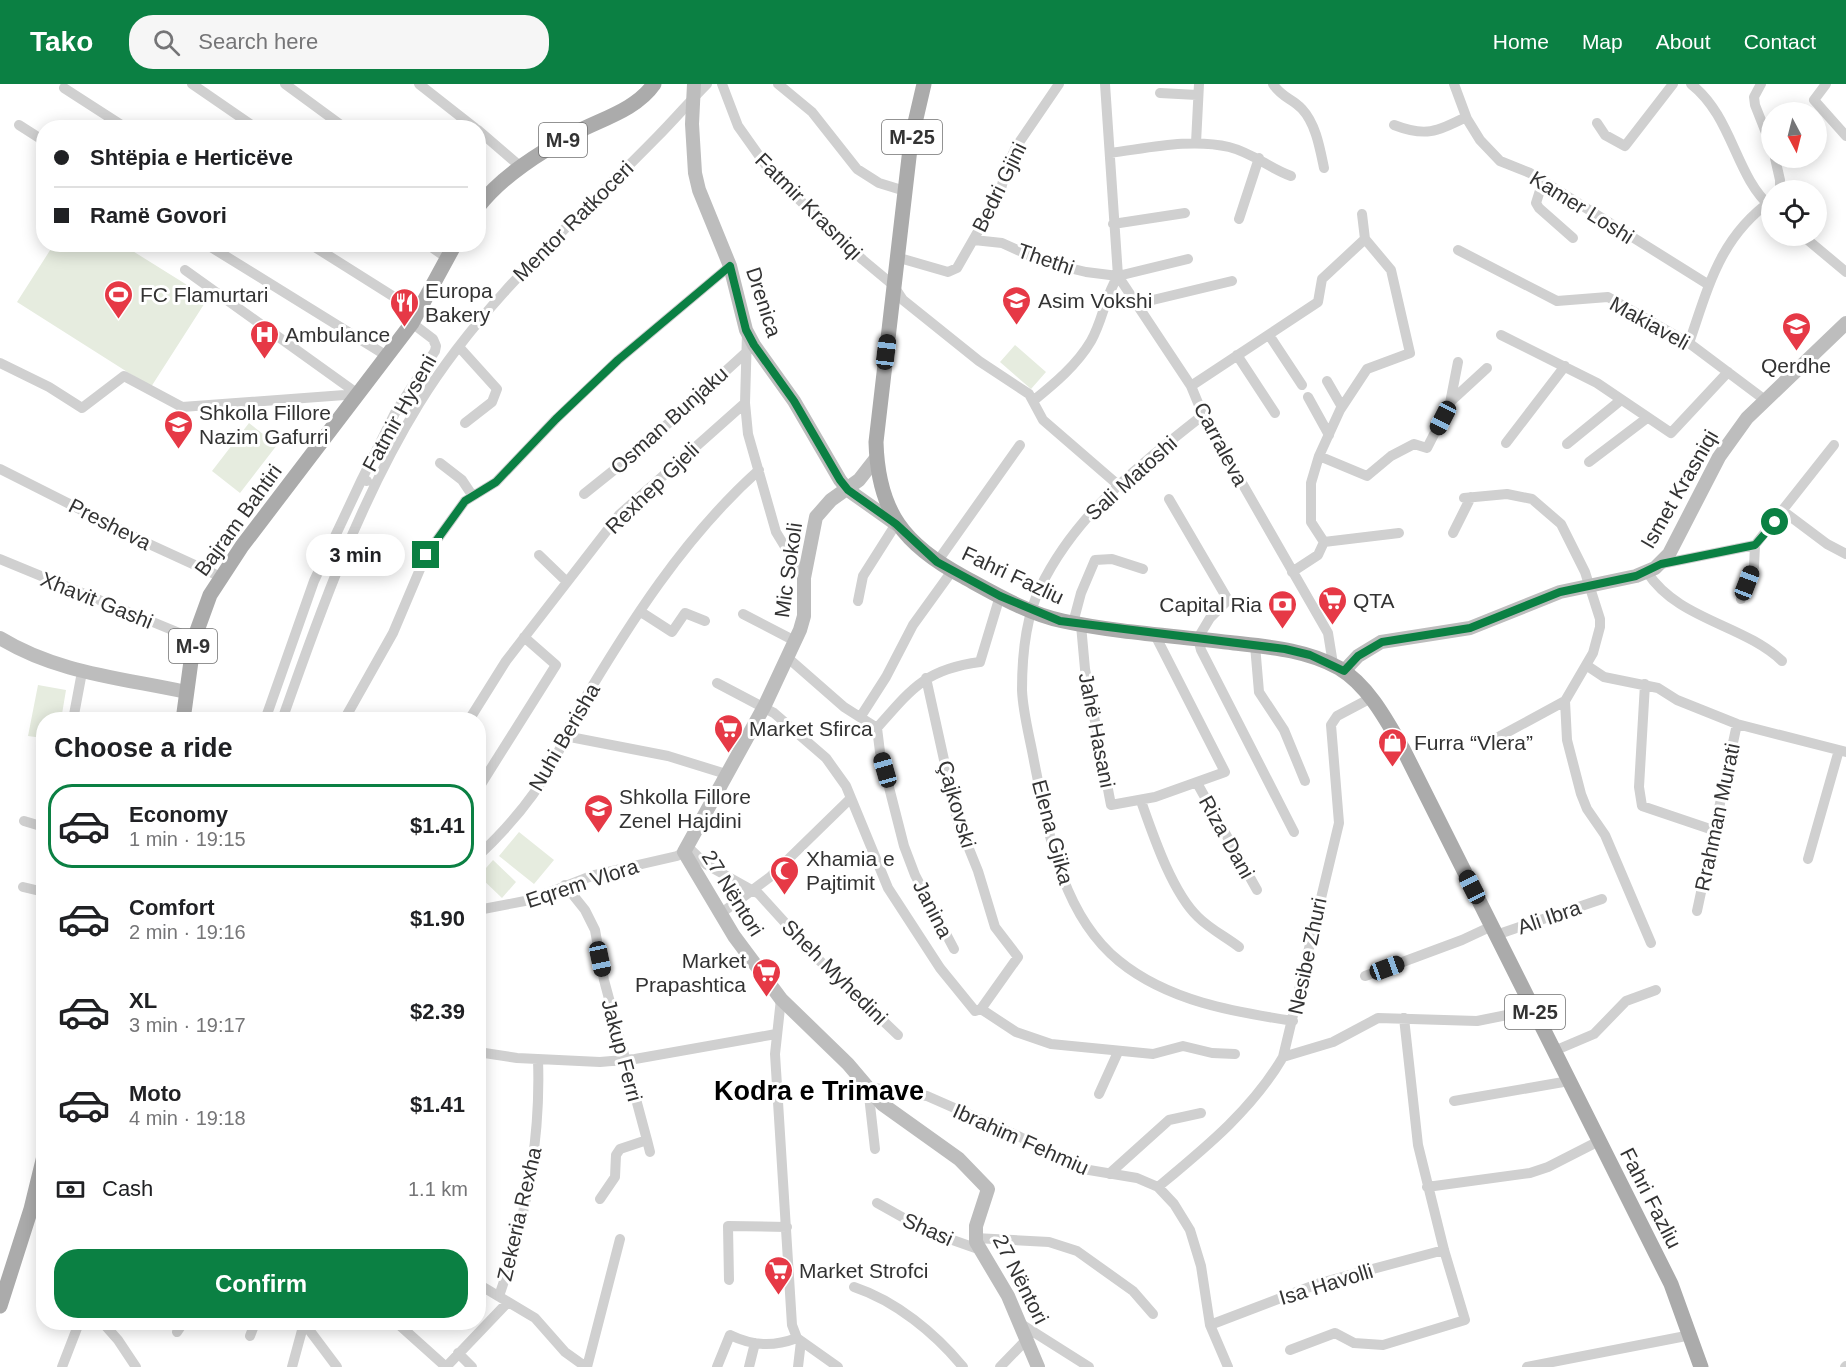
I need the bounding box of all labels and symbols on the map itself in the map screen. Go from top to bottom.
north arrow [1761,102,1827,168]
road number: M-25 [882,120,942,154]
road number: M-9 [539,123,587,157]
street label: Bedri Gjini [967,138,1031,236]
street label: Fatmir Krasniqi [751,148,867,264]
street label: Mentor Ratkoceri [508,156,638,286]
street label: Kamer Loshi [1526,166,1638,248]
street label: Thethi [1015,239,1077,279]
street label: Drenica [742,264,786,340]
sports icon: FC Flamurtari [103,278,135,320]
place label: Europa Bakery [425,279,493,326]
place label: FC Flamurtari [140,283,268,306]
school or university icon: Asim Vokshi [1001,284,1033,326]
restaurant icon: Europa Bakery [388,286,420,328]
place label: Asim Vokshi [1038,289,1152,312]
street label: Makiaveli [1606,292,1694,354]
school or university icon: Qerdhe [1780,310,1812,352]
hospital icon: Ambulance [248,318,280,360]
place label: Ambulance [285,323,390,346]
car [875,333,897,371]
street label: Fatmir Hyseni [358,351,440,475]
place label: Qerdhe [1761,354,1831,377]
street label: Osman Bunjaku [606,361,732,479]
street label: Carraleva [1189,398,1253,490]
car [1427,398,1459,438]
place label: Shkolla Fillore Nazim Gafurri [199,401,331,448]
school or university icon: Shkolla Fillore Nazim Gafurri [162,408,194,450]
street label: Ismet Krasniqi [1636,426,1722,552]
street label: Sali Matoshi [1081,431,1181,525]
street label: Rexhep Gjeli [601,438,703,538]
street label: Bajram Bahtiri [190,460,286,580]
street label: Presheva [65,494,155,555]
route start [1761,508,1788,535]
street label: Mic Sokoli [770,521,806,619]
callout: 3 min [306,534,405,576]
route end [412,541,439,568]
street label: Fahri Fazliu [958,541,1068,609]
car [1732,563,1762,603]
street label: Xhavit Gashi [37,567,157,633]
supermarket icon: QTA [1316,584,1348,626]
bank icon: Capital Ria [1267,588,1299,630]
place label: QTA [1353,589,1395,612]
place label: Capital Ria [1159,593,1262,616]
road number: M-9 [169,629,217,663]
street label: Jahë Hasani [1075,671,1119,789]
street label: Nuhi Berisha [524,679,604,795]
supermarket icon: Market Sfirca [712,712,744,754]
place label: Market Sfirca [749,717,873,740]
shop icon: Furra “Vlera” [1377,726,1409,768]
place label: Furra “Vlera” [1414,731,1533,754]
street label: Rrahman Murati [1690,741,1744,893]
car [871,750,899,790]
street label: Çajkovski [934,758,980,850]
street label: Elena Gjika [1028,777,1078,887]
place label: Shkolla Fillore Zenel Hajdini [619,785,751,832]
school or university icon: Shkolla Fillore Zenel Hajdini [582,792,614,834]
street label: Riza Dani [1195,792,1259,882]
street label: 27 Nëntori [698,846,768,940]
place label: Xhamia e Pajtimit [806,847,895,894]
street label: Eqrem Vlora [523,854,641,912]
mosque icon: Xhamia e Pajtimit [769,854,801,896]
car [1456,867,1488,907]
street label: Janina [909,876,957,942]
street label: Nesibe Zhuri [1283,895,1331,1017]
street label: Ali Ibra [1514,895,1584,939]
street label: Sheh Myhedini [778,915,892,1029]
car [587,940,613,978]
place label: Market Prapashtica [635,949,746,996]
car [1367,953,1407,983]
supermarket icon: Market Prapashtica [751,956,783,998]
road number: M-25 [1505,995,1565,1029]
street label: Jakup Ferri [597,996,647,1104]
district label: Kodra e Trimave [714,1076,924,1106]
street label: Ibrahim Fehmiu [950,1099,1092,1179]
street label: Fahri Fazliu [1616,1144,1686,1252]
street label: Zekeria Rexha [492,1145,546,1283]
street label: Shasi [899,1208,957,1250]
street label: 27 Nëntori [989,1231,1053,1327]
supermarket icon: Market Strofci [762,1254,794,1296]
place label: Market Strofci [799,1259,929,1282]
street label: Isa Havolli [1276,1259,1376,1309]

